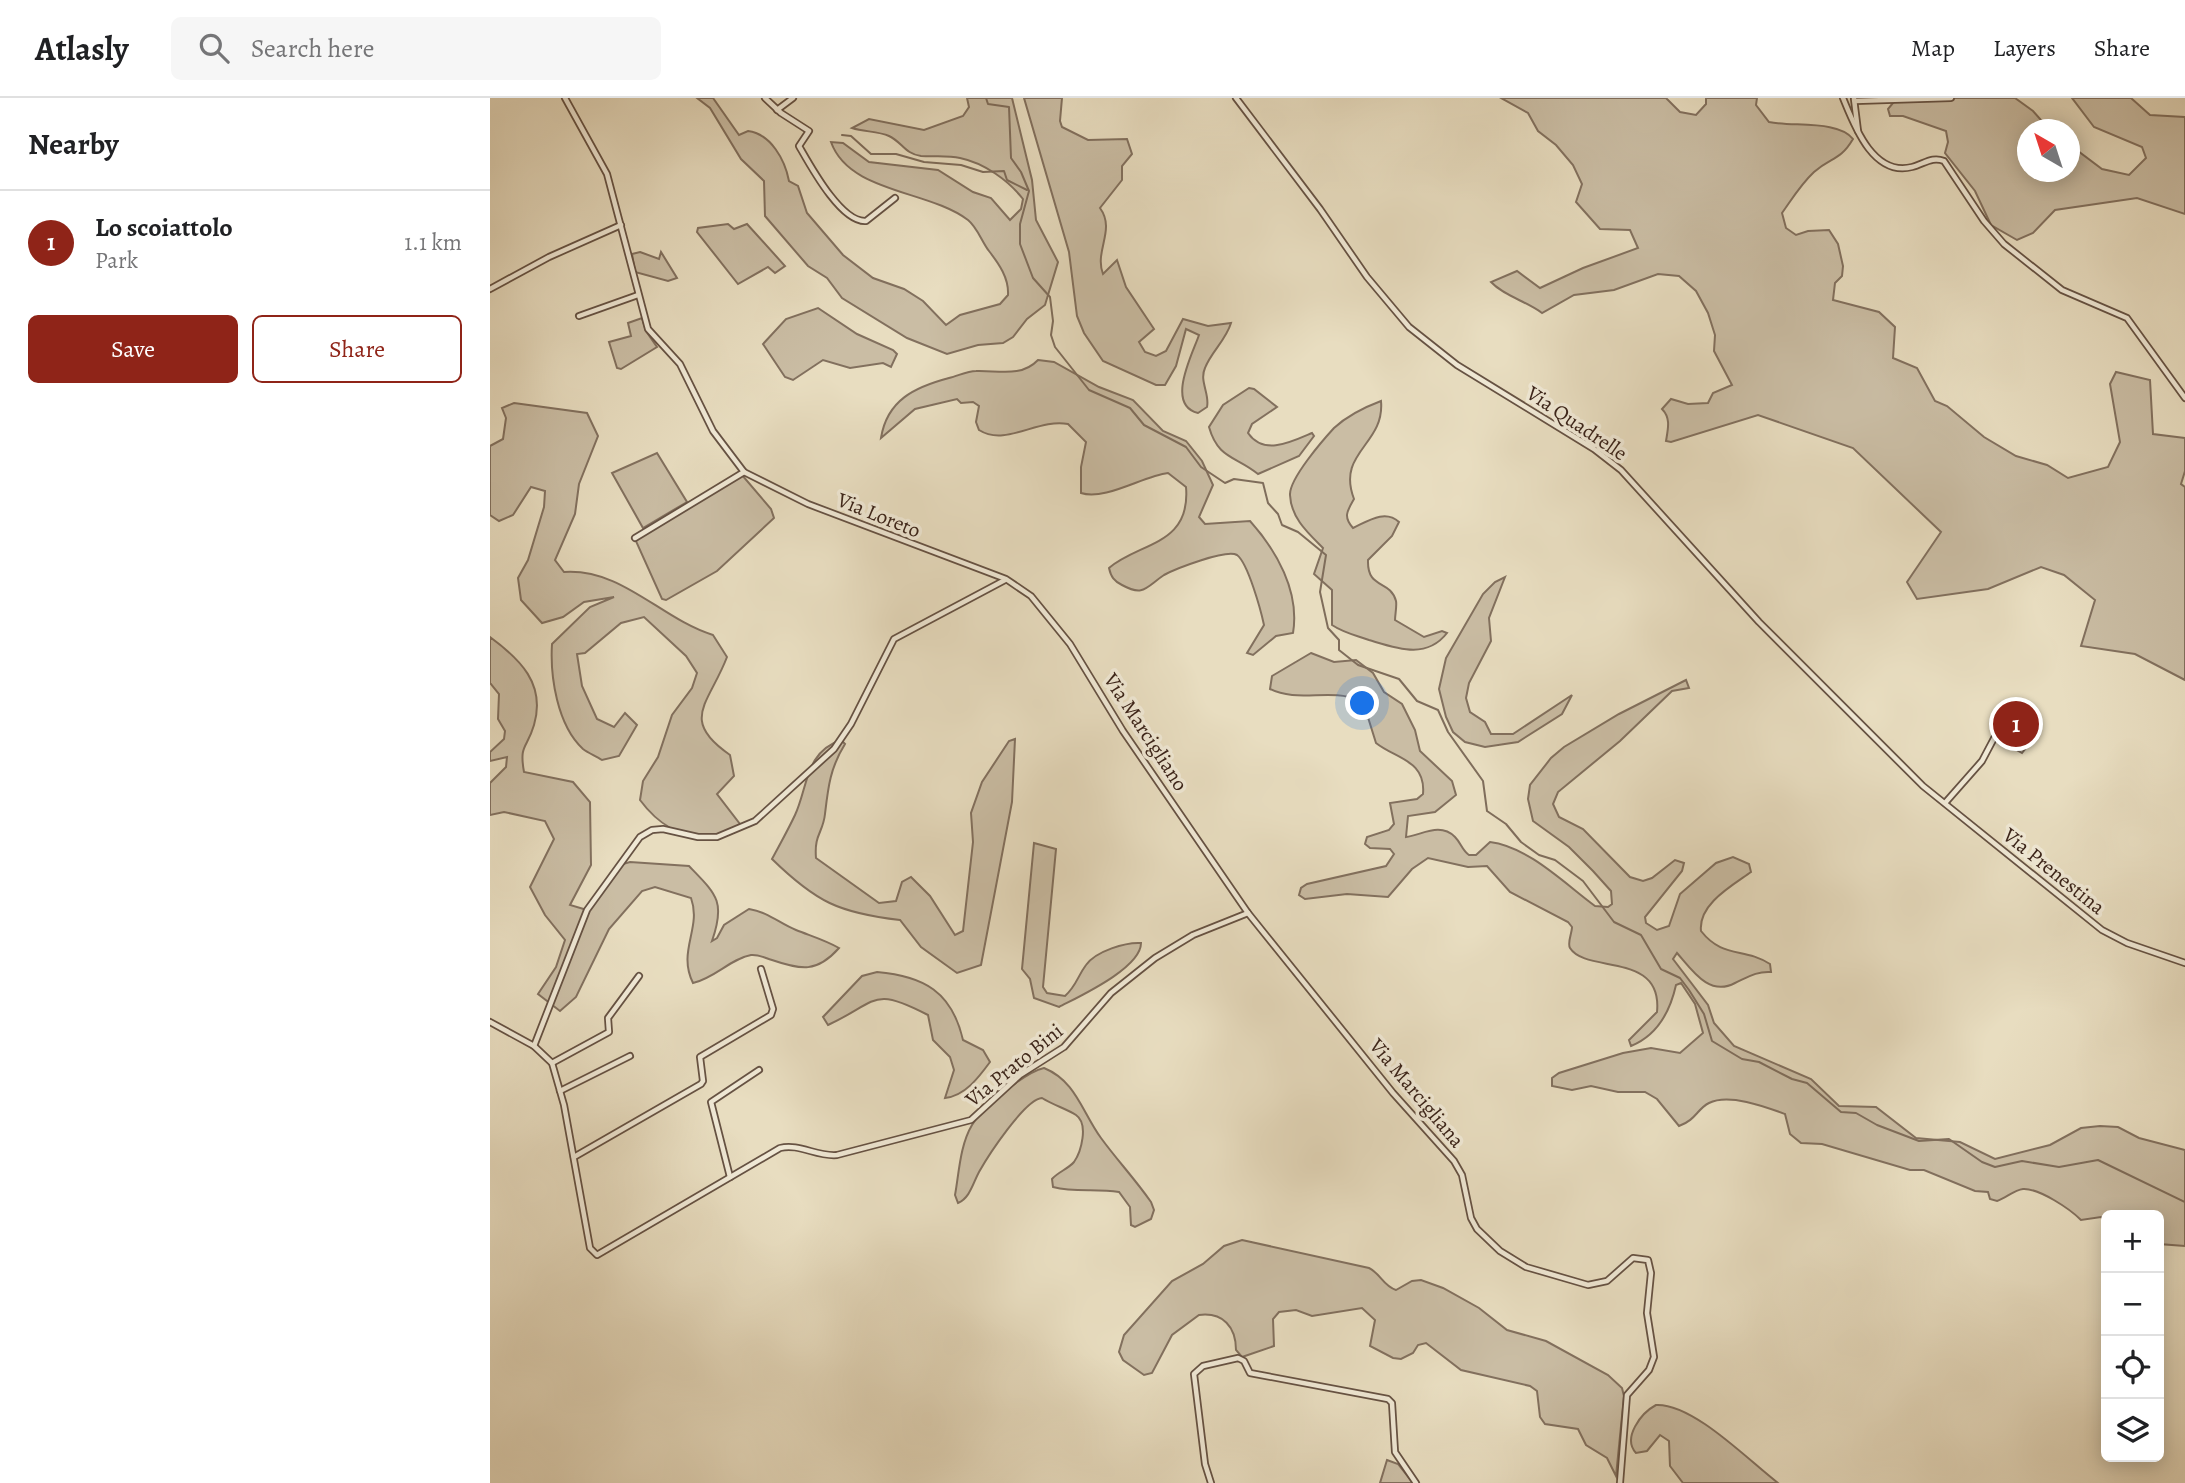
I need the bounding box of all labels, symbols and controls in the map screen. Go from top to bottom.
search box [171,17,661,80]
text: Atlasly [35,26,129,71]
icon: search [195,29,233,67]
text: Search here [251,31,374,66]
text: Map [1911,32,1955,64]
text: Layers [1993,32,2056,64]
text: Share [2094,32,2150,64]
north arrow [2017,119,2080,182]
text: Nearby [28,124,119,164]
text: Lo scoiattolo [95,210,233,245]
text: 1 [47,227,55,258]
text: 1.1 km [404,227,462,258]
text: Park [95,245,138,276]
button: Save [28,315,238,383]
button: Share [252,315,462,383]
street label: Via Quadrelle [1520,378,1633,467]
street label: Via Loreto [832,485,925,544]
street label: Via Marcigliano [1097,667,1195,796]
your location [1345,686,1379,720]
pin: 1 [1993,698,2039,750]
street label: Via Prenestina [1996,820,2111,921]
street label: Via Prato Bini [959,1017,1069,1114]
street label: Via Marcigliana [1362,1032,1471,1154]
map controls [2101,1210,2164,1462]
button: + [2101,1210,2164,1273]
button: − [2101,1273,2164,1336]
button: locate [2101,1336,2164,1399]
button: layers [2101,1399,2164,1462]

